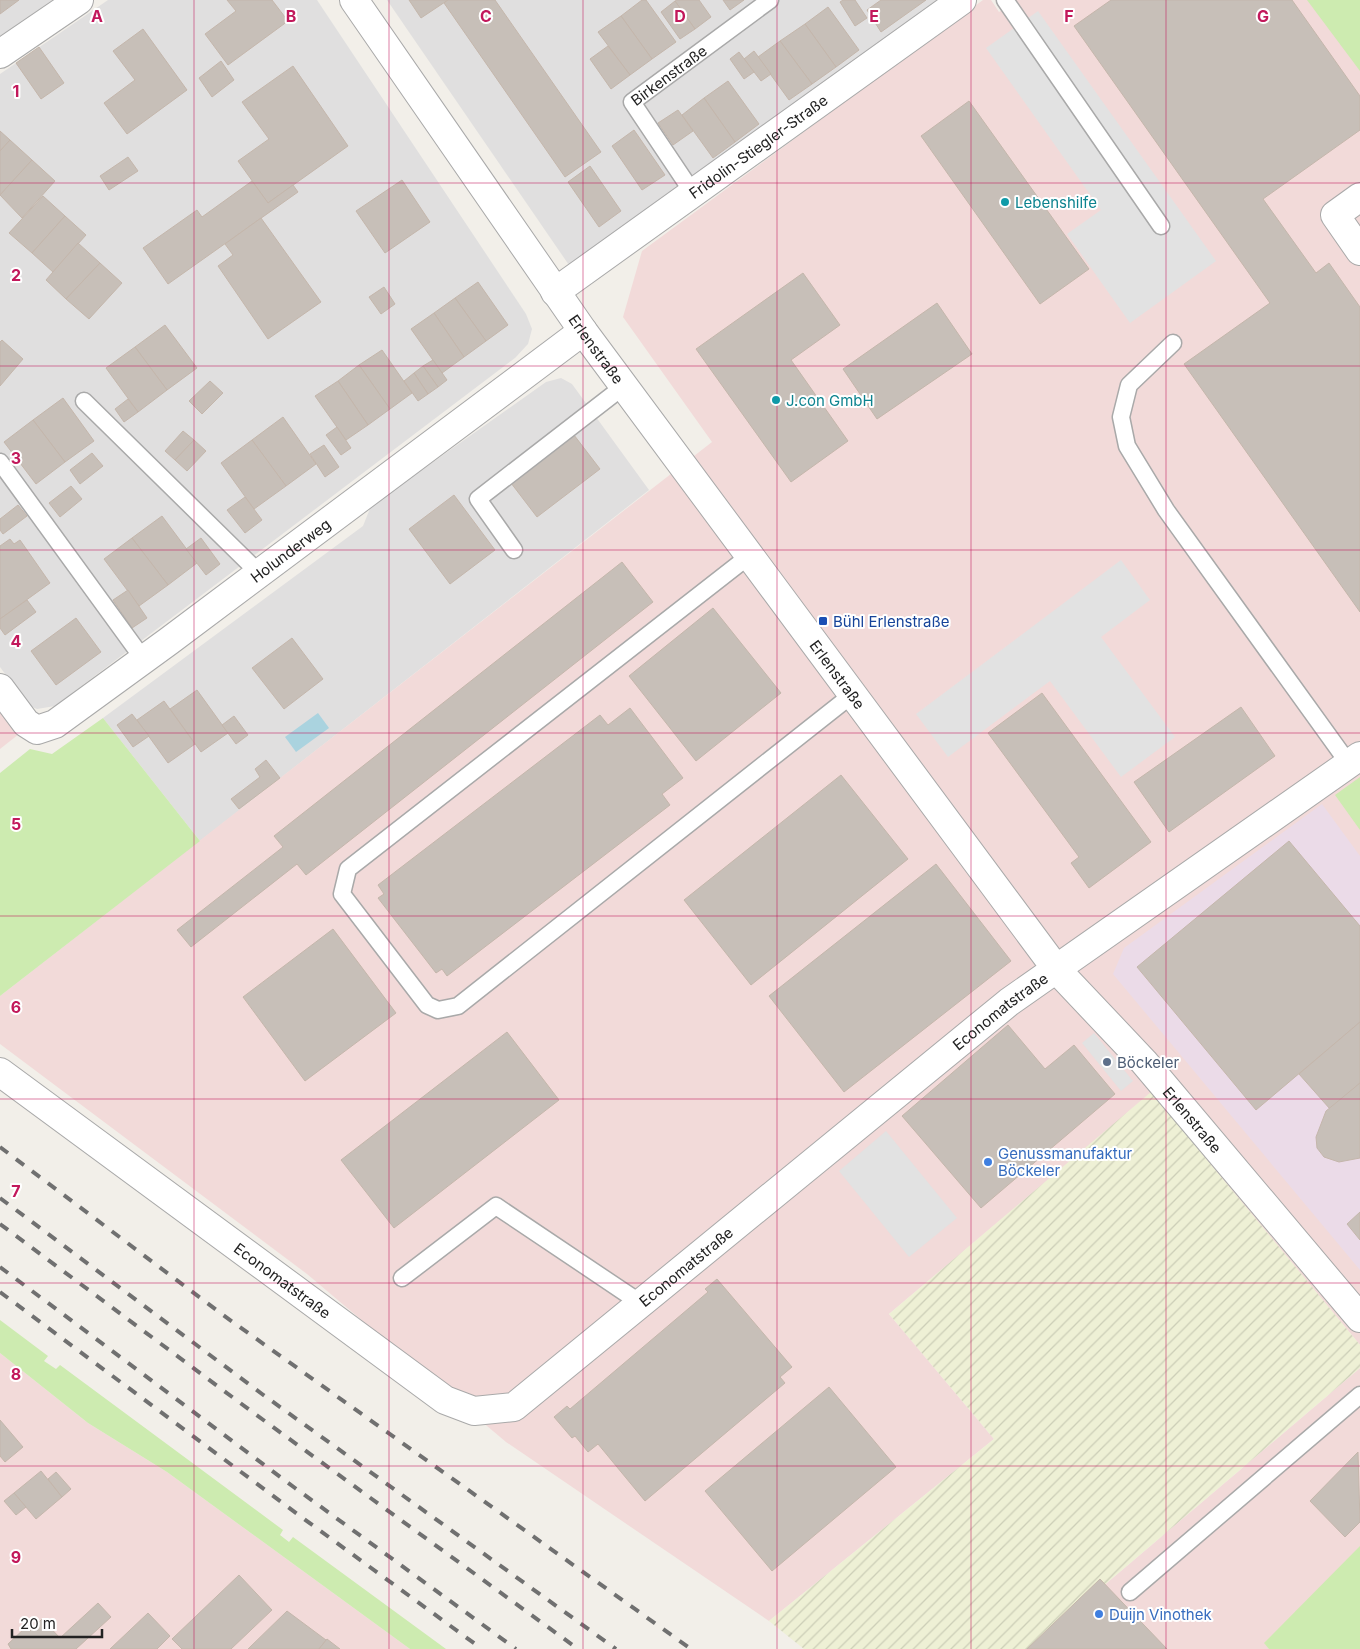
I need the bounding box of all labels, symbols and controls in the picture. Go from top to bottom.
text: A [91,6,103,26]
text: B [286,6,296,26]
text: C [480,6,492,26]
text: D [674,6,686,26]
text: E [869,6,879,26]
text: F [1064,6,1074,26]
text: G [1257,6,1269,26]
street label: Birkenstraße [627,41,710,109]
text: 1 [13,81,19,101]
street label: Fridolin-Stiegler-Straße [685,90,831,202]
place label: Lebenshilfe [1015,193,1097,212]
marker: Lebenshilfe [999,196,1011,208]
text: 2 [11,265,21,285]
street label: Erlenstraße [565,311,628,387]
place label: J.con GmbH [786,391,874,410]
marker: J.con GmbH [770,394,782,406]
text: 3 [11,448,21,468]
street label: Holunderweg [246,514,334,586]
place label: Bühl Erlenstraße [833,612,949,631]
marker: Bühl Erlenstraße [817,615,829,627]
text: 4 [11,631,22,651]
street label: Erlenstraße [806,636,869,713]
text: 5 [11,814,21,834]
street label: Economatstraße [948,968,1052,1054]
text: 6 [11,997,21,1017]
place label: Böckeler [1117,1053,1179,1072]
marker: Böckeler [1101,1056,1113,1068]
street label: Erlenstraße [1159,1082,1226,1157]
place label: Genussmanufaktur Böckeler [998,1144,1133,1180]
marker: Genussmanufaktur Böckeler [982,1156,994,1168]
text: 7 [11,1181,21,1201]
street label: Economatstraße [635,1222,737,1310]
street label: Economatstraße [230,1238,335,1322]
text: 8 [11,1364,21,1384]
text: 9 [11,1547,21,1567]
place label: Duijn Vinothek [1109,1605,1212,1624]
scale bar [12,1606,102,1638]
marker: Duijn Vinothek [1093,1608,1105,1620]
text: 20 m [20,1614,56,1633]

